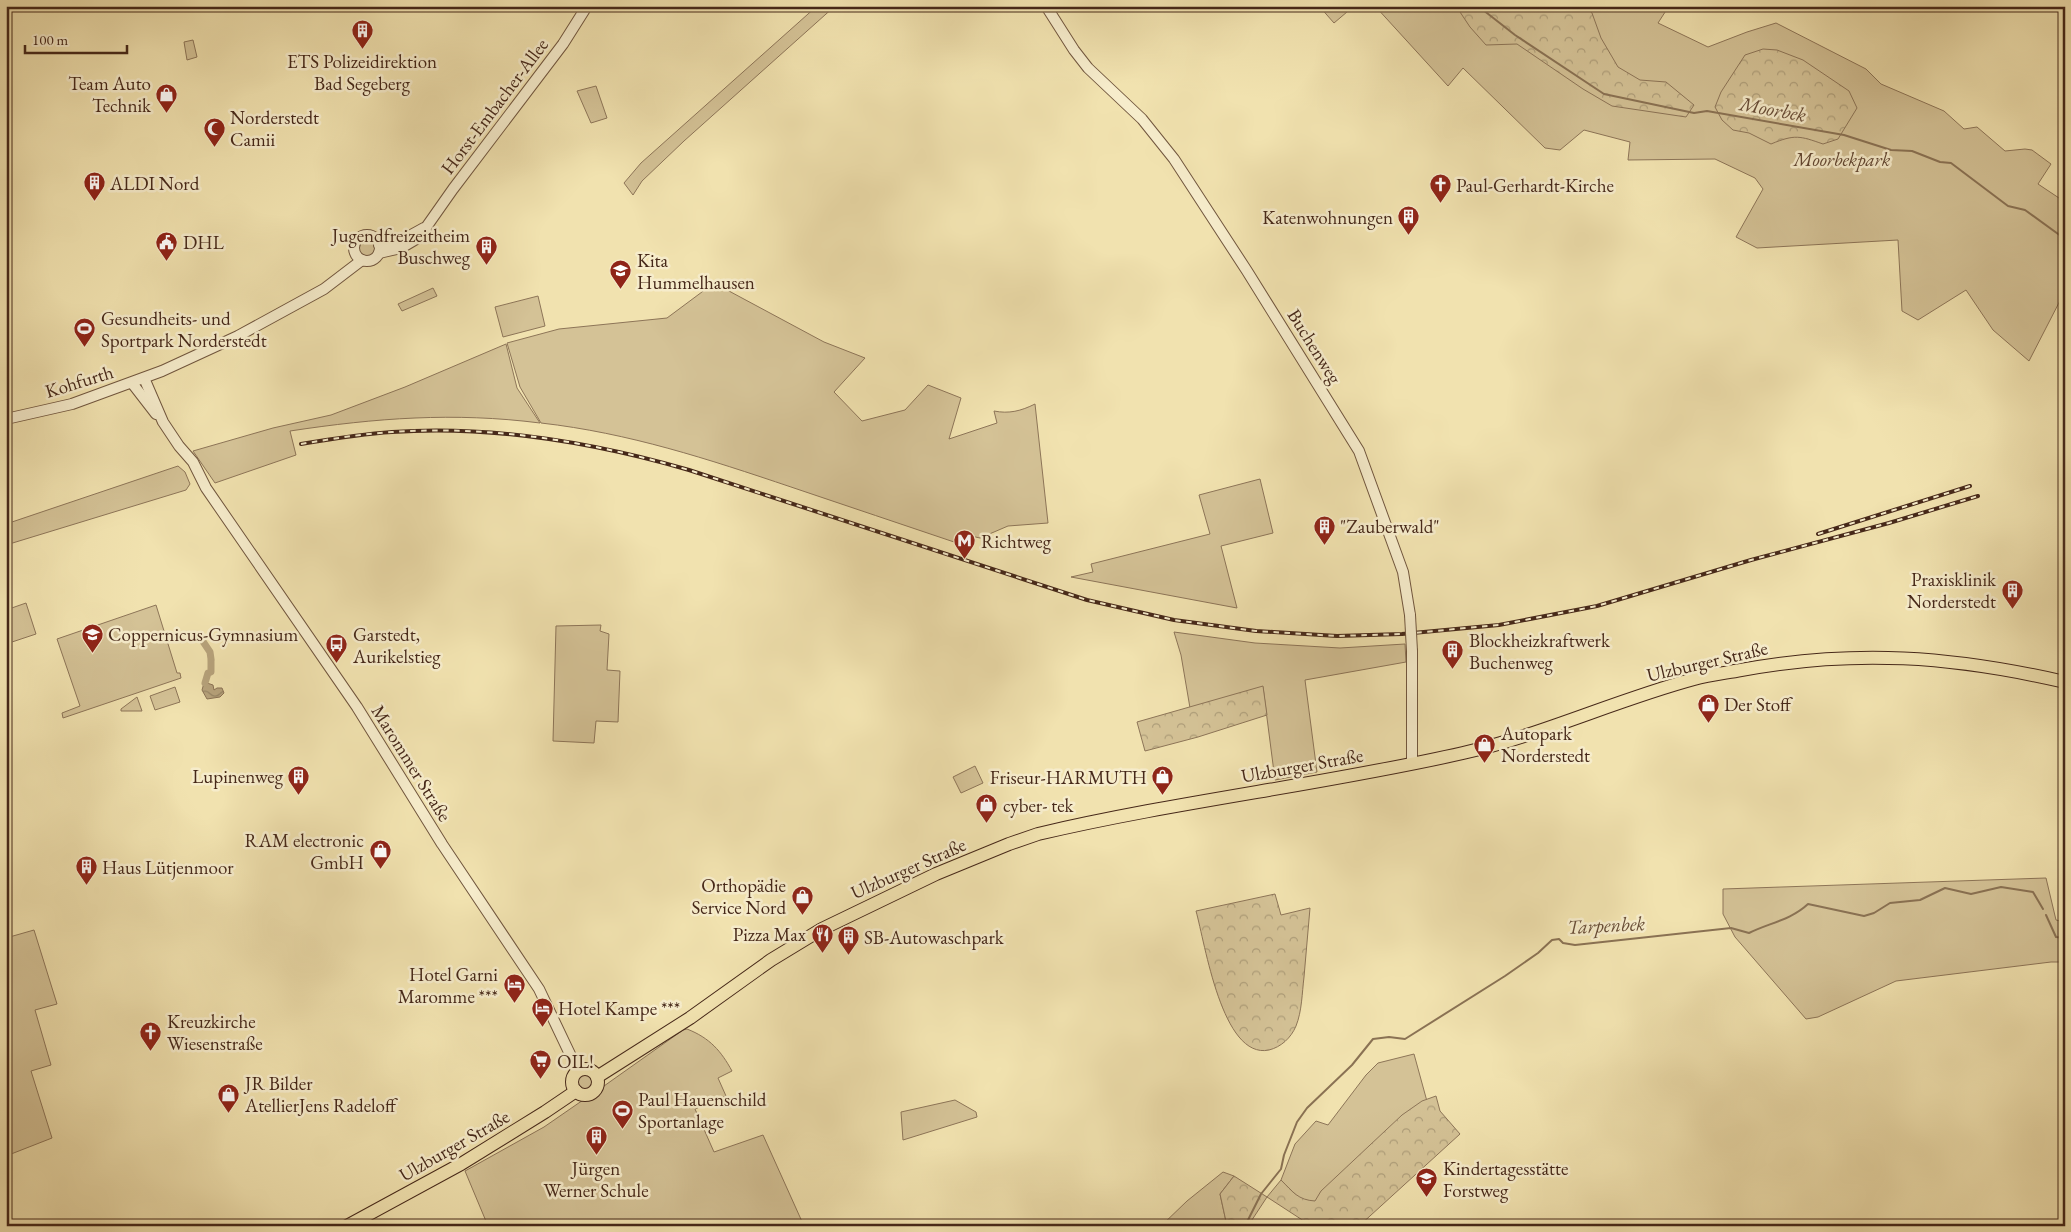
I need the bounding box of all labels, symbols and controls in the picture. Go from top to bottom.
building icon: ETS Polizeidirektion Bad Segeberg [350,18,374,49]
scale bar [25,22,128,54]
text: 100 m [32,30,69,49]
street label: Horst-Embacher-Allee [435,33,554,179]
place label: ETS Polizeidirektion Bad Segeberg [287,49,437,96]
place label: Team Auto Technik [68,71,152,118]
shop icon: Team Auto Technik [155,82,179,113]
water label: Moorbek [1737,90,1808,128]
place label: Norderstedt Camii [230,105,319,152]
mosque icon: Norderstedt Camii [202,116,226,147]
park label: Moorbekpark [1793,147,1891,172]
building icon: ALDI Nord [82,171,106,202]
place label: ALDI Nord [109,171,200,196]
church icon: Paul-Gerhardt-Kirche [1428,173,1452,204]
place label: Paul-Gerhardt-Kirche [1456,173,1614,198]
place label: Katenwohnungen [1262,205,1393,230]
building icon: Katenwohnungen [1397,205,1421,236]
place label: Jugendfreizeitheim Buschweg [330,223,471,270]
public building icon: DHL [155,230,179,261]
place label: DHL [183,230,224,255]
building icon: Jugendfreizeitheim Buschweg [474,234,498,265]
place label: Kita Hummelhausen [637,248,755,295]
school or university icon: Kita Hummelhausen [609,259,633,290]
street label: Buchenweg [1282,304,1348,389]
place label: Gesundheits- und Sportpark Norderstedt [101,306,267,353]
sports icon: Gesundheits- und Sportpark Norderstedt [73,317,97,348]
street label: Kohfurth [42,359,116,404]
building icon: "Zauberwald" [1312,514,1336,545]
place label: "Zauberwald" [1340,514,1440,539]
metro station icon: Richtweg [953,529,977,560]
place label: Richtweg [981,529,1052,554]
place label: Praxisklinik Norderstedt [1907,567,1997,614]
building icon: Praxisklinik Norderstedt [2000,578,2024,609]
school or university icon: Coppernicus-Gymnasium [80,622,104,653]
place label: Coppernicus-Gymnasium [108,622,299,647]
place label: Garstedt, Aurikelstieg [352,622,441,669]
place label: Blockheizkraftwerk Buchenweg [1469,628,1611,675]
bus stop icon: Garstedt, Aurikelstieg [325,633,349,664]
street label: Ulzburger Straße [1644,635,1770,688]
building icon: Blockheizkraftwerk Buchenweg [1441,639,1465,670]
shop icon: Der Stoff [1696,692,1720,723]
place label: Der Stoff [1724,692,1793,717]
street label: Marommer Straße [366,700,457,826]
place label: Autopark Norderstedt [1500,721,1590,768]
shop icon: Autopark Norderstedt [1473,732,1497,763]
street label: Ulzburger Straße [1239,742,1365,789]
place label: Lupinenweg [192,764,284,789]
building icon: Lupinenweg [287,764,311,795]
place label: Friseur-HARMUTH [990,765,1147,790]
shop icon: Friseur-HARMUTH [1151,765,1175,796]
shop icon: cyber- tek [975,793,999,824]
place label: cyber- tek [1003,793,1075,818]
place label: RAM electronic GmbH [245,828,364,875]
street label: Ulzburger Straße [847,832,970,905]
shop icon: RAM electronic GmbH [368,839,392,870]
building icon: Haus Lütjenmoor [74,855,98,886]
place label: Haus Lütjenmoor [102,855,234,880]
place label: Orthopädie Service Nord [691,873,786,920]
shop icon: Orthopädie Service Nord [790,884,814,915]
water label: Tarpenbek [1566,910,1646,940]
place label: Pizza Max [733,922,807,947]
restaurant icon: Pizza Max [810,922,834,953]
building icon: SB-Autowaschpark [836,925,860,956]
place label: SB-Autowaschpark [864,925,1005,950]
place label: Hotel Garni Maromme *** [398,962,498,1009]
hotel icon: Hotel Garni Maromme *** [502,973,526,1004]
hotel icon: Hotel Kampe *** [530,996,554,1027]
place label: Hotel Kampe *** [558,996,680,1021]
place label: Kreuzkirche Wiesenstraße [167,1009,263,1056]
church icon: Kreuzkirche Wiesenstraße [139,1020,163,1051]
supermarket icon: OIL! [529,1049,553,1080]
place label: OIL! [557,1049,594,1074]
place label: JR Bilder AtellierJens Radeloff [243,1071,398,1118]
shop icon: JR Bilder AtellierJens Radeloff [217,1082,241,1113]
place label: Paul Hauenschild Sportanlage [638,1087,767,1134]
sports icon: Paul Hauenschild Sportanlage [610,1098,634,1129]
street label: Ulzburger Straße [395,1104,514,1187]
building icon: Jürgen Werner Schule [584,1125,608,1156]
place label: Jürgen Werner Schule [543,1156,649,1203]
place label: Kindertagesstätte Forstweg [1443,1156,1568,1203]
school or university icon: Kindertagesstätte Forstweg [1415,1167,1439,1198]

